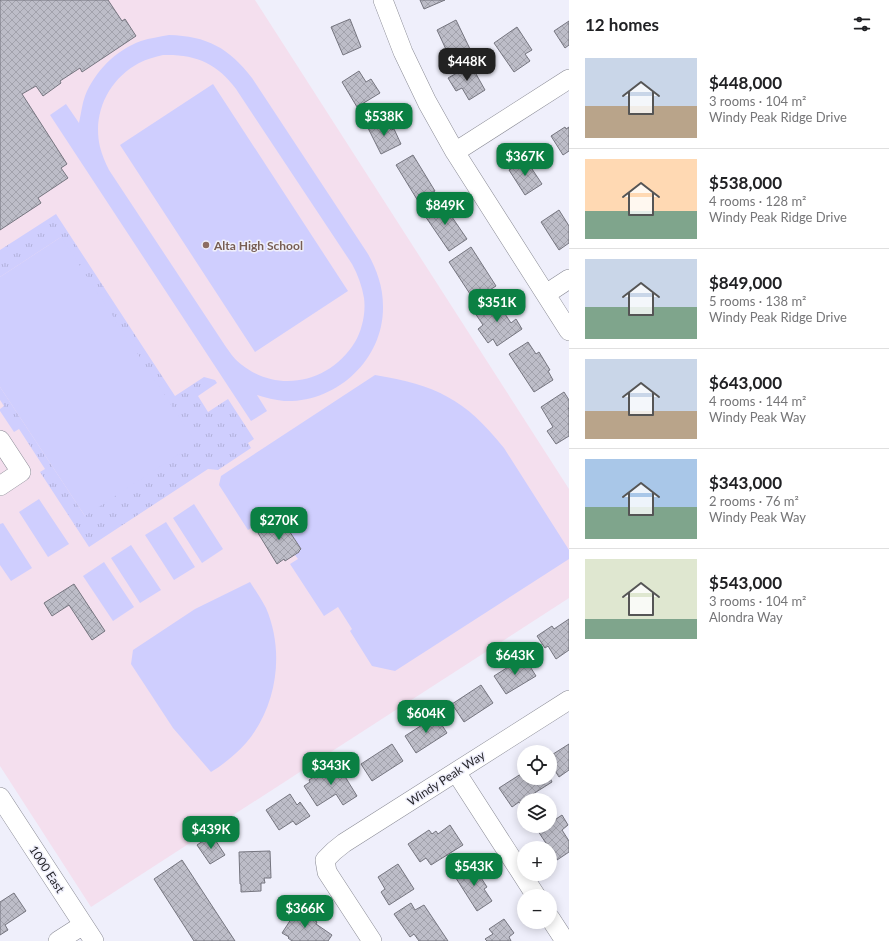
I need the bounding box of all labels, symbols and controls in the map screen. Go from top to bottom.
icon: filters [851,13,873,35]
text: 12 homes [585,14,659,35]
pin: $448K [439,48,495,82]
text: $448K [447,53,487,69]
text: $448,000 [709,72,782,93]
icon: home [617,74,665,122]
text: 3 rooms · 104 m² [709,93,806,109]
pin: $538K [356,103,412,137]
text: $538K [364,108,404,124]
text: Windy Peak Ridge Drive [709,109,847,125]
pin: $367K [497,143,553,177]
text: $367K [505,148,545,164]
text: $538,000 [709,172,782,193]
icon: home [617,175,665,223]
pin: $849K [417,192,473,226]
text: 4 rooms · 128 m² [709,193,806,209]
text: $849K [425,197,465,213]
text: Windy Peak Ridge Drive [709,209,847,225]
place label: Alta High School [213,238,303,253]
marker: Alta High School [201,240,211,250]
text: $849,000 [709,272,782,293]
icon: home [617,275,665,323]
pin: $351K [469,289,525,323]
text: 5 rooms · 138 m² [709,293,806,309]
text: $351K [477,294,517,310]
text: Windy Peak Ridge Drive [709,309,847,325]
text: $643,000 [709,372,782,393]
icon: home [617,375,665,423]
text: 4 rooms · 144 m² [709,393,806,409]
text: Windy Peak Way [709,409,806,425]
text: $343,000 [709,472,782,493]
icon: home [617,475,665,523]
text: 2 rooms · 76 m² [709,493,799,509]
pin: $270K [251,507,307,541]
text: Windy Peak Way [709,509,806,525]
text: $270K [259,512,299,528]
text: $543,000 [709,572,782,593]
icon: home [617,575,665,623]
text: 3 rooms · 104 m² [709,593,806,609]
text: Alondra Way [709,609,783,625]
pin: $643K [487,642,543,676]
text: $643K [495,647,535,663]
pin: $604K [398,700,454,734]
text: $604K [406,705,446,721]
map controls [517,745,557,929]
button: locate [517,745,557,785]
street label: Windy Peak Way [404,747,488,809]
pin: $343K [303,752,359,786]
text: $343K [311,757,351,773]
button: layers [517,793,557,833]
pin: $439K [183,816,239,850]
text: $439K [191,821,231,837]
button: + [517,841,557,881]
street label: 1000 East [26,843,68,896]
pin: $543K [446,853,502,887]
text: $543K [454,858,494,874]
button: − [517,889,557,929]
pin: $366K [277,895,333,929]
text: $366K [285,900,325,916]

